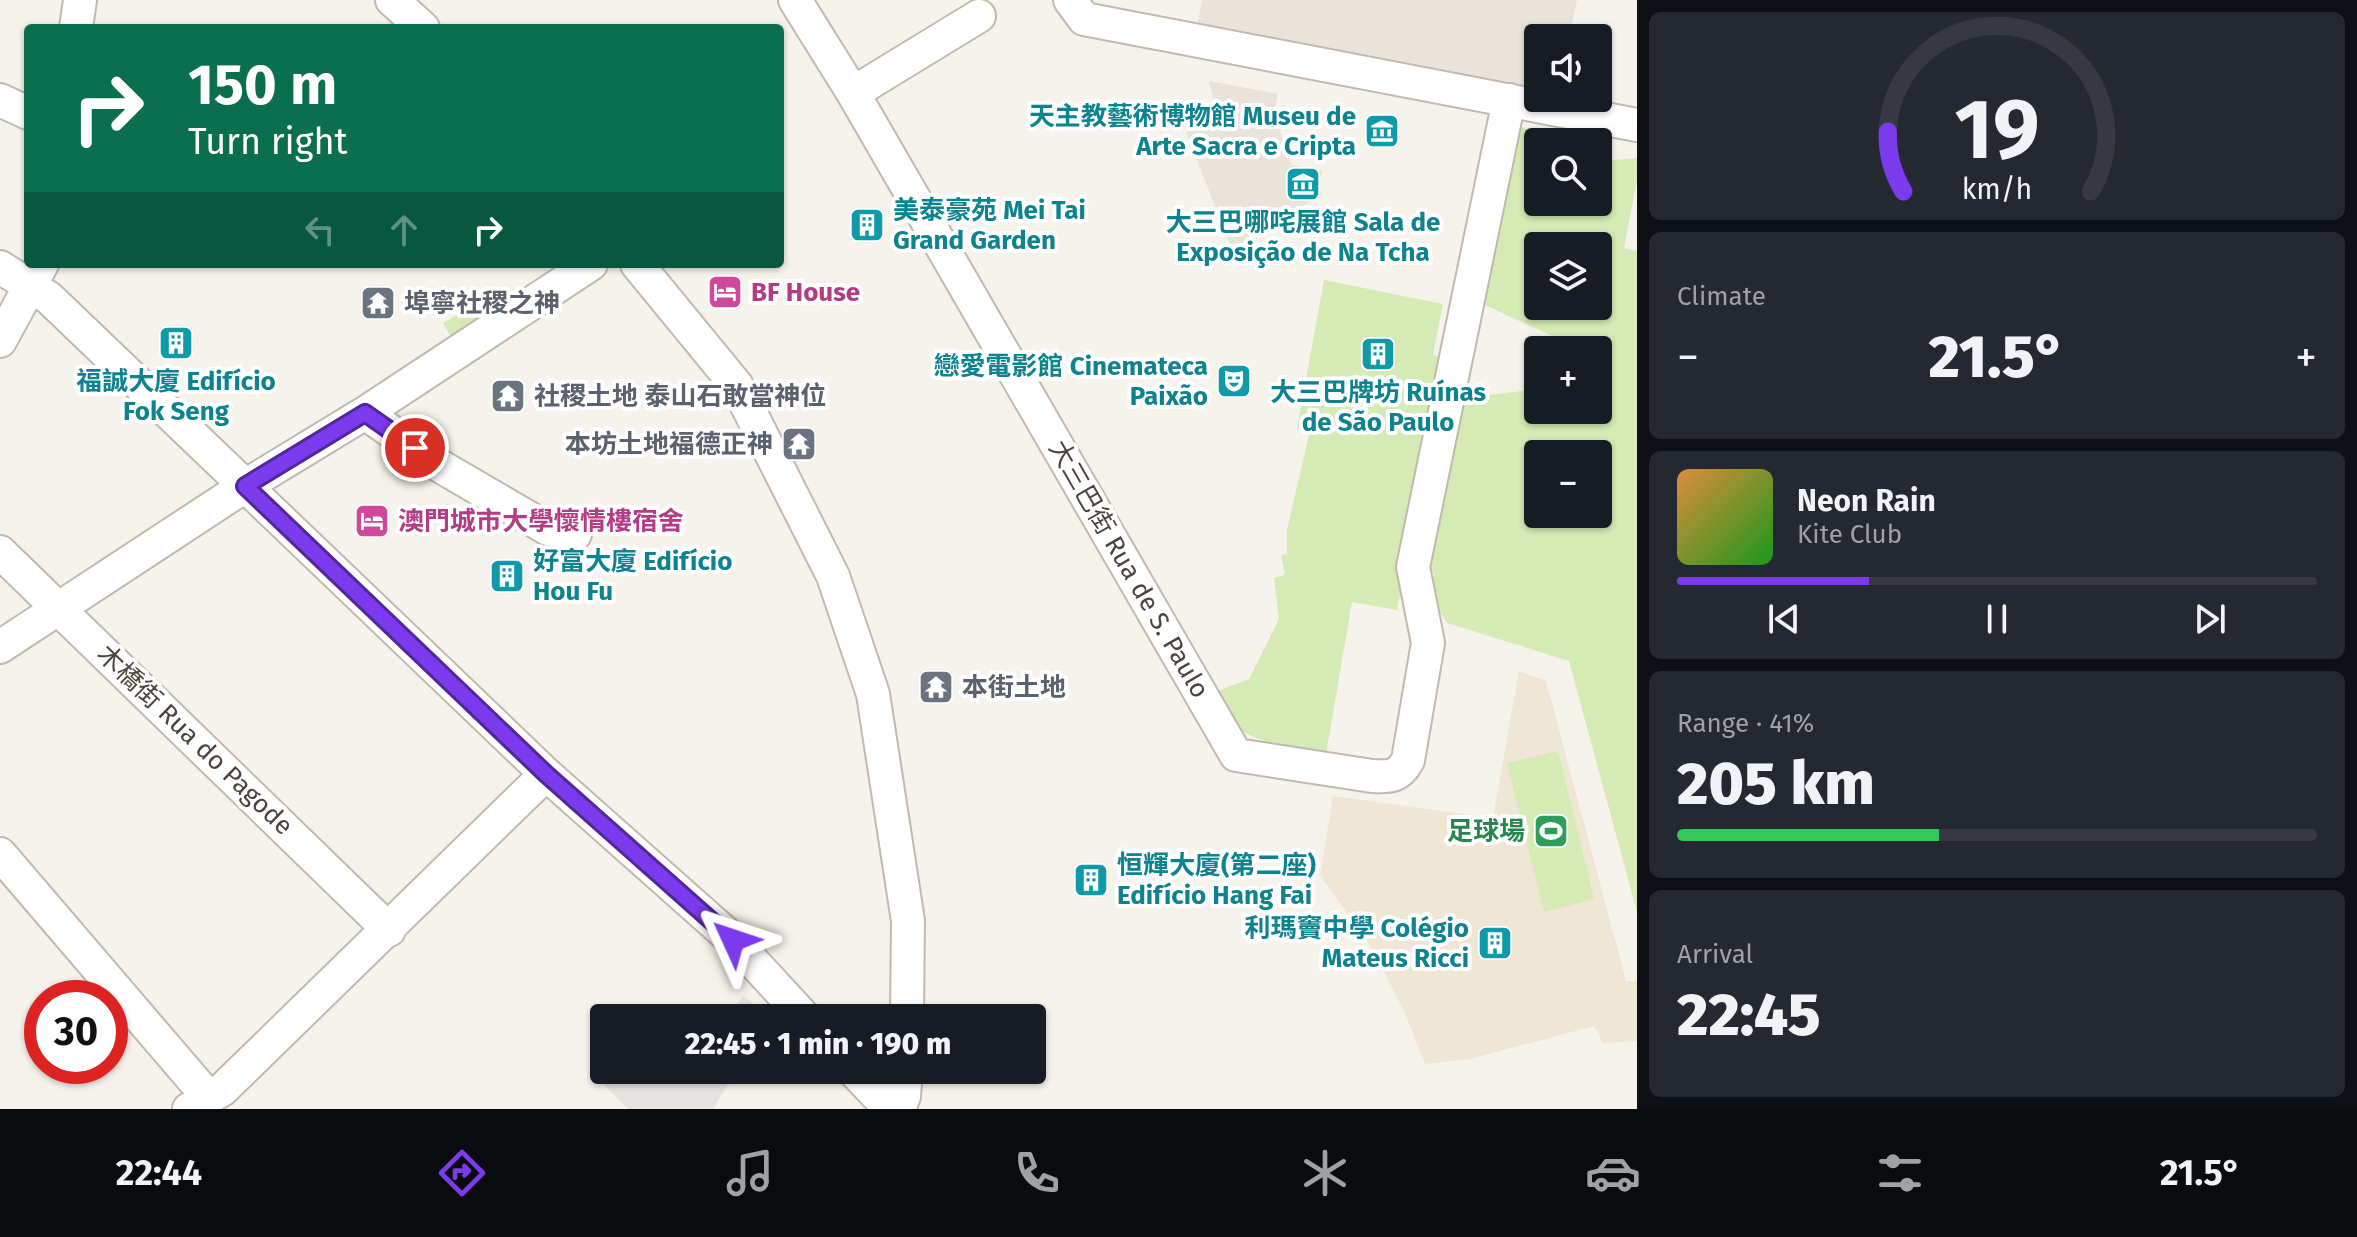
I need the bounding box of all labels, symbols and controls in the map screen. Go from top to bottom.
map controls [1524,24,1612,528]
button: sound [1524,24,1612,112]
text: 150 m [188,52,337,119]
icon: right [56,56,160,160]
text: 19 [1954,80,2040,180]
place label: 天主教藝術博物館 Museu de Arte Sacra e Cripta [1029,101,1356,162]
museum icon: 天主教藝術博物館 Museu de Arte Sacra e Cripta [1363,112,1401,150]
text: Turn right [188,120,348,164]
button: search [1524,128,1612,216]
museum icon: 大三巴哪咤展館 Sala de Exposição de Na Tcha [1284,165,1322,203]
text: km/h [1962,172,2032,207]
place label: 美泰豪苑 Mei Tai Grand Garden [893,195,1086,256]
building icon: 美泰豪苑 Mei Tai Grand Garden [848,206,886,244]
place label: 大三巴哪咤展館 Sala de Exposição de Na Tcha [1166,207,1440,268]
icon: left [298,208,342,252]
icon: ahead [382,208,426,252]
icon: right [466,208,510,252]
button: layers [1524,232,1612,320]
hotel icon: BF House [706,273,744,311]
place label: BF House [751,277,860,308]
text: Climate [1677,281,1766,312]
temple icon: 埠寧社稷之神 [359,284,397,322]
place label: 埠寧社稷之神 [404,288,560,319]
text: 21.5° [1929,321,2065,393]
building icon: 福誠大廈 Edifício Fok Seng [157,324,195,362]
text: − [1677,331,1699,384]
text: + [2295,331,2317,384]
building icon: 大三巴牌坊 Ruínas de São Paulo [1359,335,1397,373]
button: + [1524,336,1612,424]
place label: 戀愛電影館 Cinemateca Paixão [934,351,1208,412]
theatre icon: 戀愛電影館 Cinemateca Paixão [1215,362,1253,400]
place label: 福誠大廈 Edifício Fok Seng [76,366,276,427]
temple icon: 社稷土地 泰山石敢當神位 [489,377,527,415]
place label: 大三巴牌坊 Ruínas de São Paulo [1270,377,1486,438]
place label: 社稷土地 泰山石敢當神位 [534,381,826,412]
pin [381,414,449,482]
temple icon: 本坊土地福德正神 [780,425,818,463]
icon: arrive [393,426,437,470]
place label: 本坊土地福德正神 [565,429,773,460]
street label: 大三巴街 Rua de S. Paulo [1042,435,1216,703]
button: − [1524,440,1612,528]
text: Neon Rain [1797,483,1936,519]
hotel icon: 澳門城市大學懷情樓宿舍 [353,502,391,540]
place label: 澳門城市大學懷情樓宿舍 [398,506,684,537]
text: Kite Club [1797,519,1902,550]
place label: 好富大廈 Edifício Hou Fu [533,546,732,607]
building icon: 好富大廈 Edifício Hou Fu [488,557,526,595]
icon: previous [1762,597,1806,641]
icon: pause [1975,597,2019,641]
icon: next [2188,597,2232,641]
street label: 木橋街 Rua do Pagode [91,639,299,841]
temple icon: 本街土地 [917,668,955,706]
place label: 本街土地 [962,672,1066,703]
text: Range · 41% [1677,708,1814,739]
text: 205 km [1677,748,1875,820]
sports icon: 足球場 [1532,812,1570,850]
place label: 足球場 [1447,816,1525,847]
place label: 恒輝大廈(第二座) Edifício Hang Fai [1117,850,1316,911]
building icon: 恒輝大廈(第二座) Edifício Hang Fai [1072,861,1110,899]
position arrow [691,898,775,982]
place label: 利瑪竇中學 Colégio Mateus Ricci [1244,913,1469,974]
building icon: 利瑪竇中學 Colégio Mateus Ricci [1476,924,1514,962]
text: Arrival [1677,939,1753,970]
text: 22:45 [1677,979,1821,1051]
speed limit sign: 30 [24,980,128,1084]
text: 22:45 · 1 min · 190 m [685,1026,951,1062]
icon: directions [434,1145,490,1201]
icon: music [722,1145,778,1201]
icon: phone [1009,1145,1065,1201]
icon: climate [1297,1145,1353,1201]
icon: car [1585,1145,1641,1201]
icon: filters [1872,1145,1928,1201]
text: 22:44 [116,1151,202,1195]
text: 21.5° [2160,1151,2241,1195]

